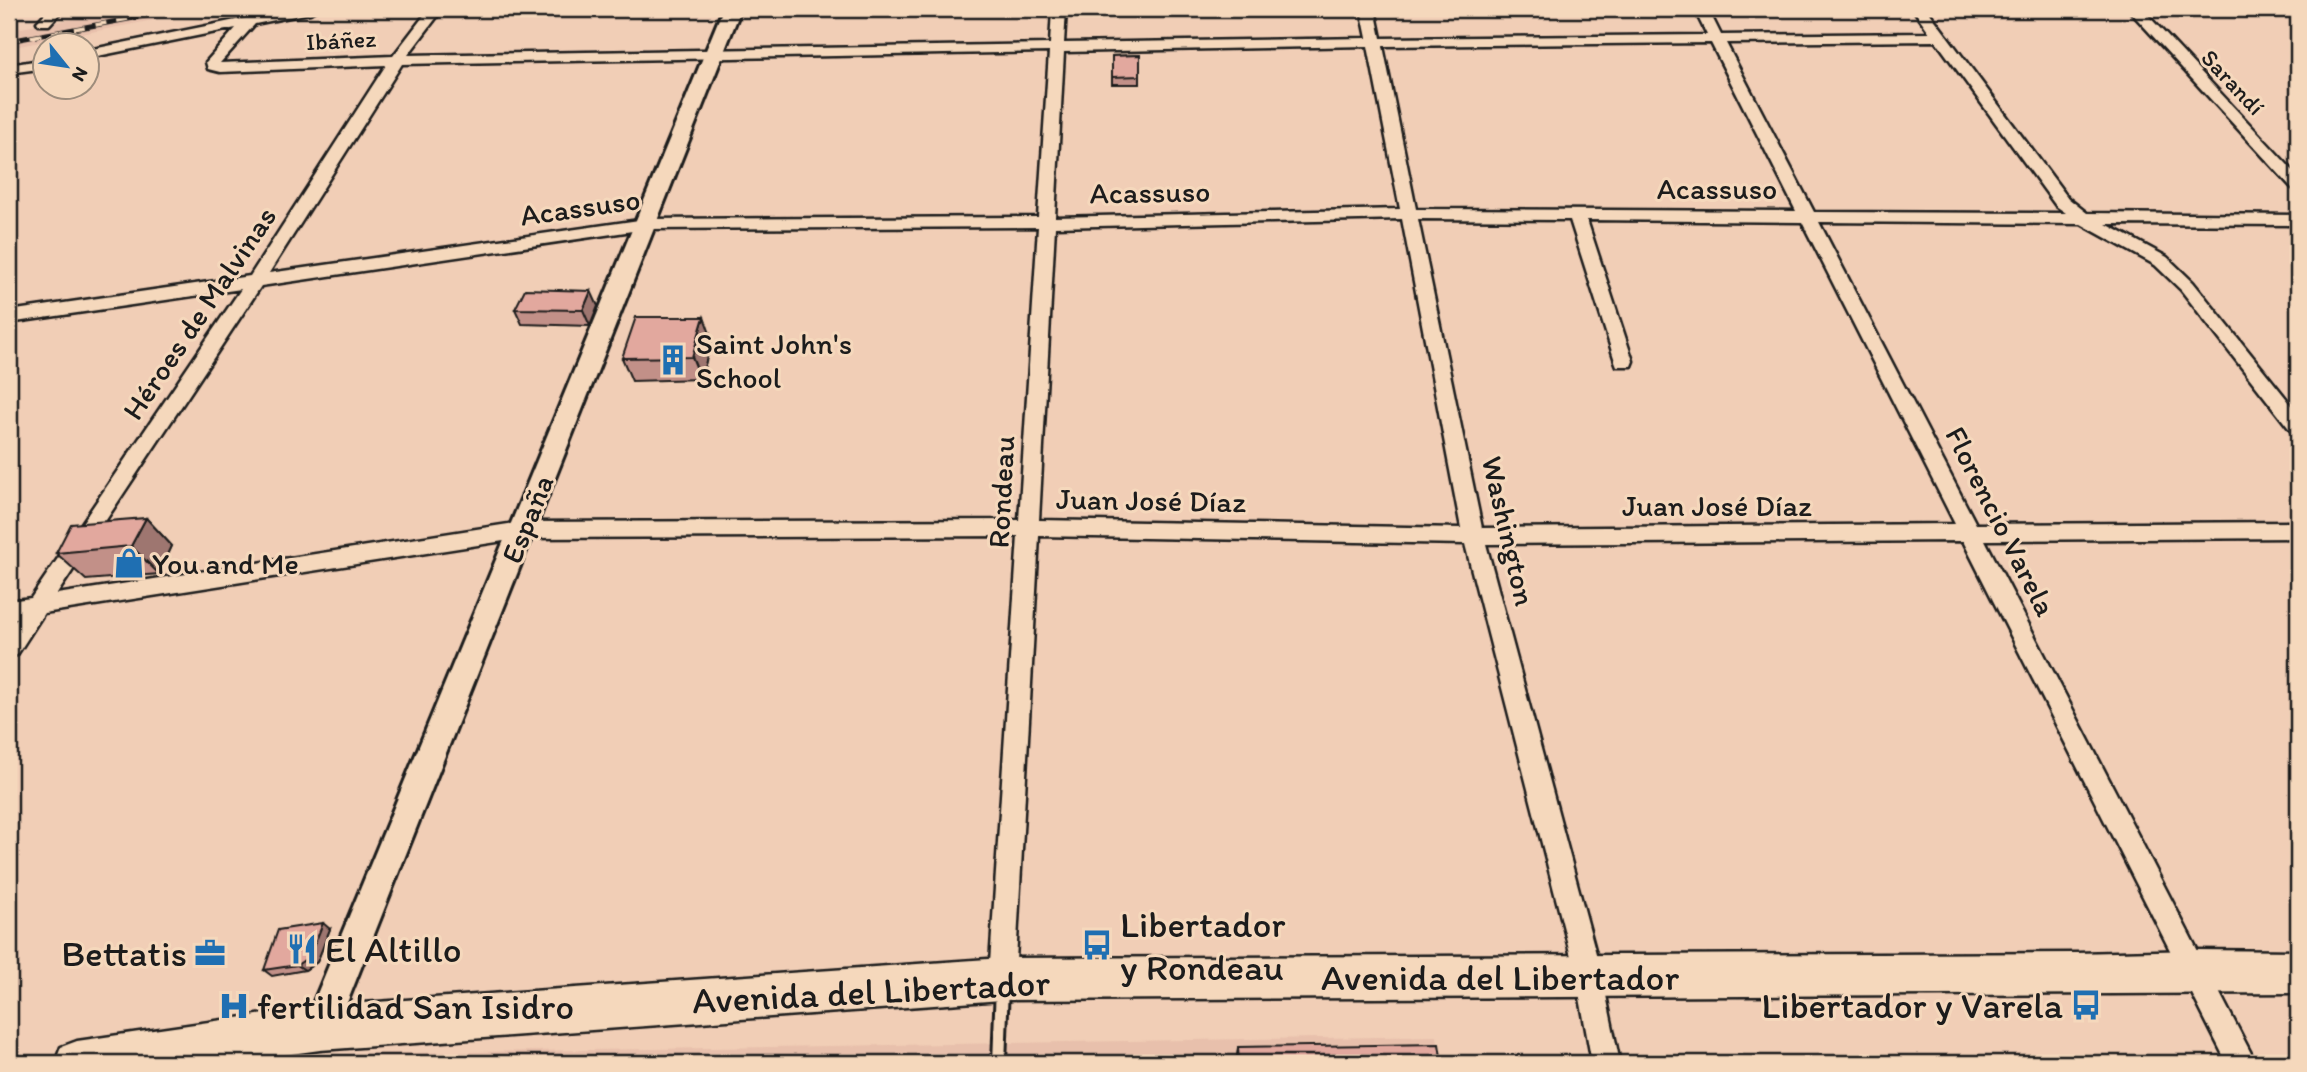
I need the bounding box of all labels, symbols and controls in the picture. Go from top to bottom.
street label: Ibáñez [305,24,377,56]
north arrow [32,32,102,102]
street label: Sarandí [2195,43,2271,121]
text: N [67,63,93,86]
street label: Acassuso [1657,170,1777,207]
street label: Acassuso [1089,172,1211,212]
street label: Acassuso [518,180,642,234]
street label: Héroes de Malvinas [114,199,284,427]
place label: Saint John's School [696,325,852,396]
building icon: Saint John's School [656,343,690,377]
street label: Florencio Varela [1937,420,2065,622]
street label: Rondeau [980,435,1022,549]
street label: Washington [1474,453,1544,609]
street label: España [493,469,561,569]
street label: Juan José Díaz [1056,480,1246,520]
street label: Juan José Díaz [1622,487,1812,524]
place label: You and Me [152,545,299,582]
shop icon: You and Me [112,546,146,580]
place label: Libertador y Rondeau [1120,902,1285,989]
place label: El Altillo [325,927,462,971]
bus stop icon: Libertador y Rondeau [1080,928,1114,962]
place label: Bettatis [61,931,187,975]
restaurant icon: El Altillo [285,932,319,966]
office icon: Bettatis [193,936,227,970]
street label: Avenida del Libertador [1321,955,1679,999]
street label: Avenida del Libertador [691,960,1051,1022]
place label: Libertador y Varela [1761,983,2063,1027]
place label: fertilidad San Isidro [257,984,574,1028]
bus stop icon: Libertador y Varela [2069,988,2103,1022]
hospital icon: fertilidad San Isidro [217,989,251,1023]

